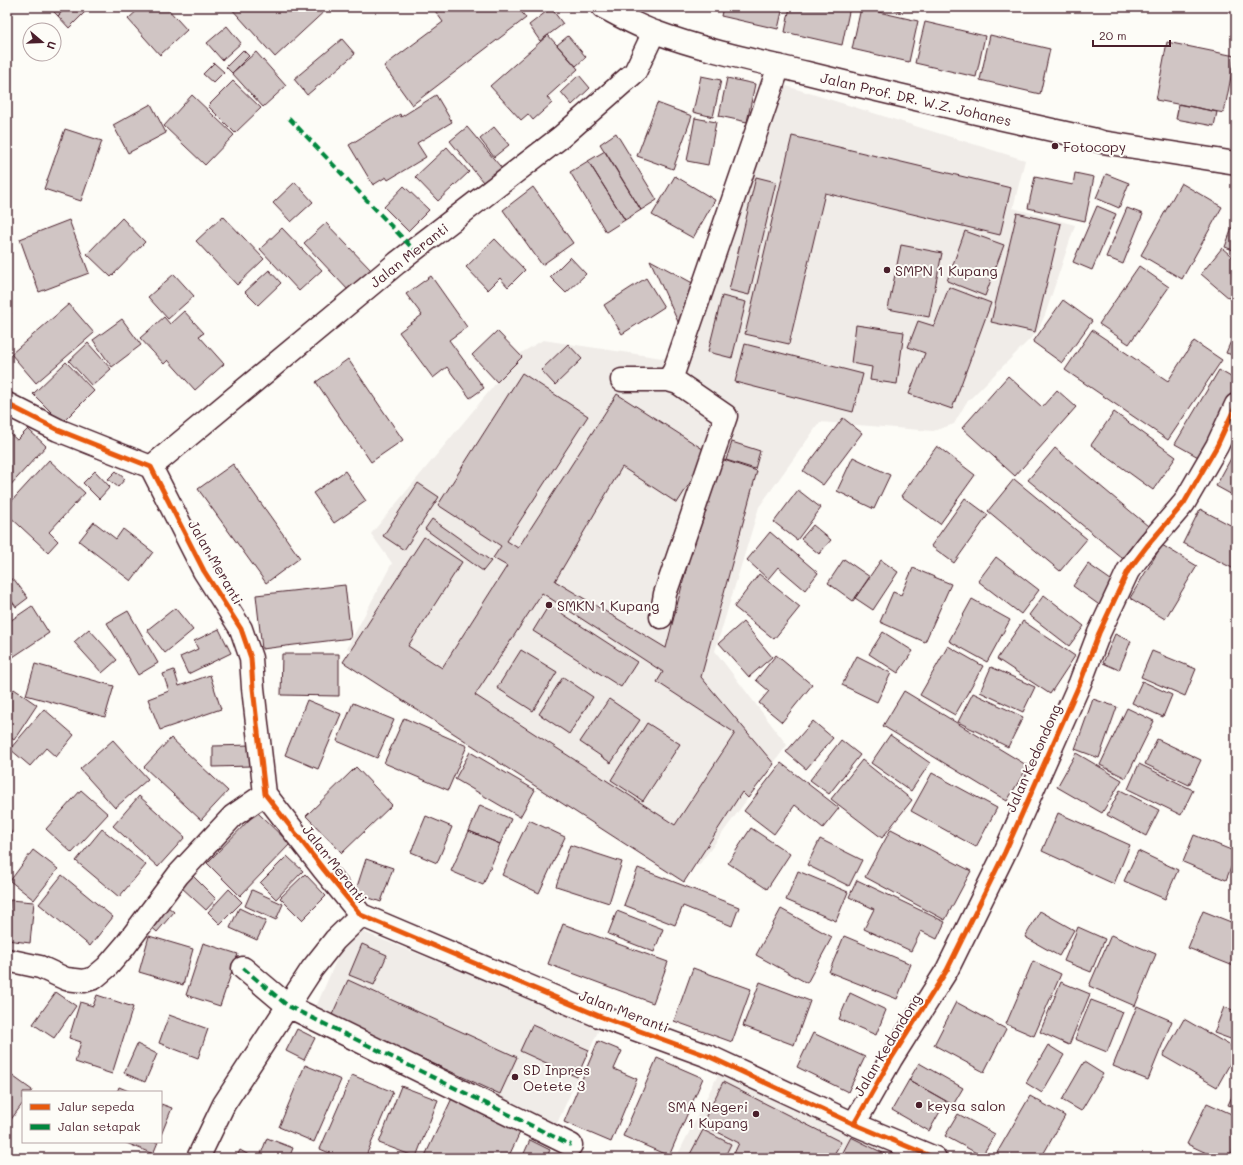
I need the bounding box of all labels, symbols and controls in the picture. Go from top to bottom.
north arrow [22,22,62,62]
scale bar [1093,22,1170,48]
text: 20 m [1099,27,1127,43]
text: U [44,39,60,52]
street label: Jalan Prof. DR. W.Z. Johanes [819,68,1013,130]
place label: Fotocopy [1063,137,1126,156]
marker: Fotocopy [1050,141,1060,151]
street label: Jalan Meranti [366,218,452,292]
place label: SMPN 1 Kupang [895,261,998,280]
marker: SMPN 1 Kupang [882,265,892,275]
street label: Jalan Meranti [184,516,248,608]
place label: SMKN 1 Kupang [557,596,659,615]
marker: SMKN 1 Kupang [544,600,554,610]
street label: Jalan Kedondong [1001,701,1065,815]
street label: Jalan Meranti [298,821,372,907]
street label: Jalan Meranti [576,985,672,1037]
street label: Jalan Kedondong [849,990,925,1100]
place label: SD Inpres Oetete 3 [523,1060,590,1095]
marker: SD Inpres Oetete 3 [510,1072,520,1082]
legend [22,1091,162,1143]
place label: keysa salon [927,1096,1006,1115]
place label: SMA Negeri 1 Kupang [668,1097,748,1132]
text: Jalur sepeda [58,1098,135,1114]
marker: keysa salon [914,1100,924,1110]
marker: SMA Negeri 1 Kupang [751,1109,761,1119]
text: Jalan setapak [58,1118,140,1134]

